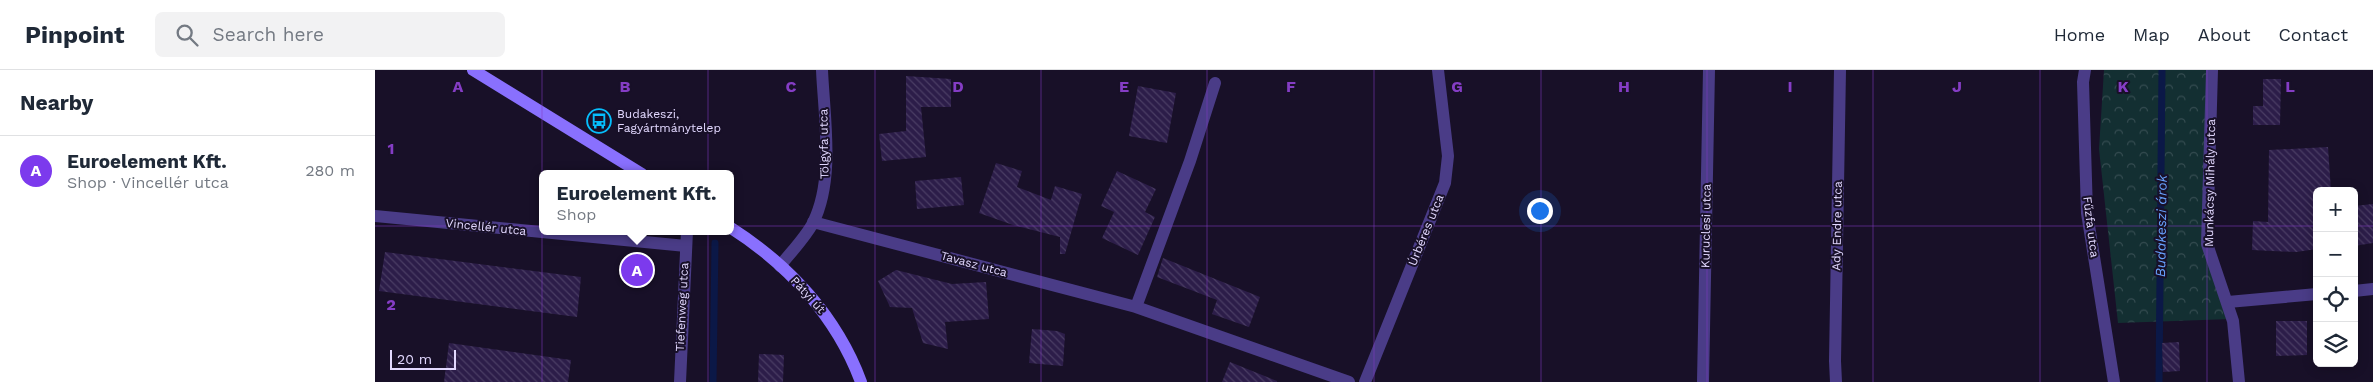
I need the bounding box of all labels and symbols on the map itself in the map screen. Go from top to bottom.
text: A [453,77,464,96]
text: B [620,77,631,96]
text: C [786,77,797,96]
text: D [952,77,964,96]
text: E [1119,77,1129,96]
text: F [1286,77,1296,96]
text: G [1451,77,1463,96]
text: H [1618,77,1630,96]
text: I [1787,77,1793,96]
text: J [1952,77,1962,96]
text: K [2117,77,2129,96]
text: L [2285,77,2295,96]
place label: Budakeszi, Fagyártmánytelep [617,107,721,135]
bus stop icon: Budakeszi, Fagyártmánytelep [586,108,612,134]
street label: Tölgyfa utca [816,109,832,179]
street label: Munkácsy Mihály utca [2202,119,2218,247]
text: 1 [388,139,394,158]
water label: Budakeszi árok [2152,174,2170,277]
street label: Ady Endre utca [1829,181,1845,271]
street label: Kuruclesi utca [1698,184,1714,268]
street label: Úrbéres utca [1405,192,1447,268]
street label: Fűzfa utca [2080,196,2102,259]
your location [1527,198,1553,224]
street label: Vincellér utca [445,216,527,238]
street label: Tavasz utca [939,248,1009,280]
pin: A [621,251,653,289]
street label: Tiefenweg utca [673,262,691,352]
street label: Pátyi út [788,274,828,316]
text: 2 [386,295,396,314]
scale bar [390,347,456,370]

